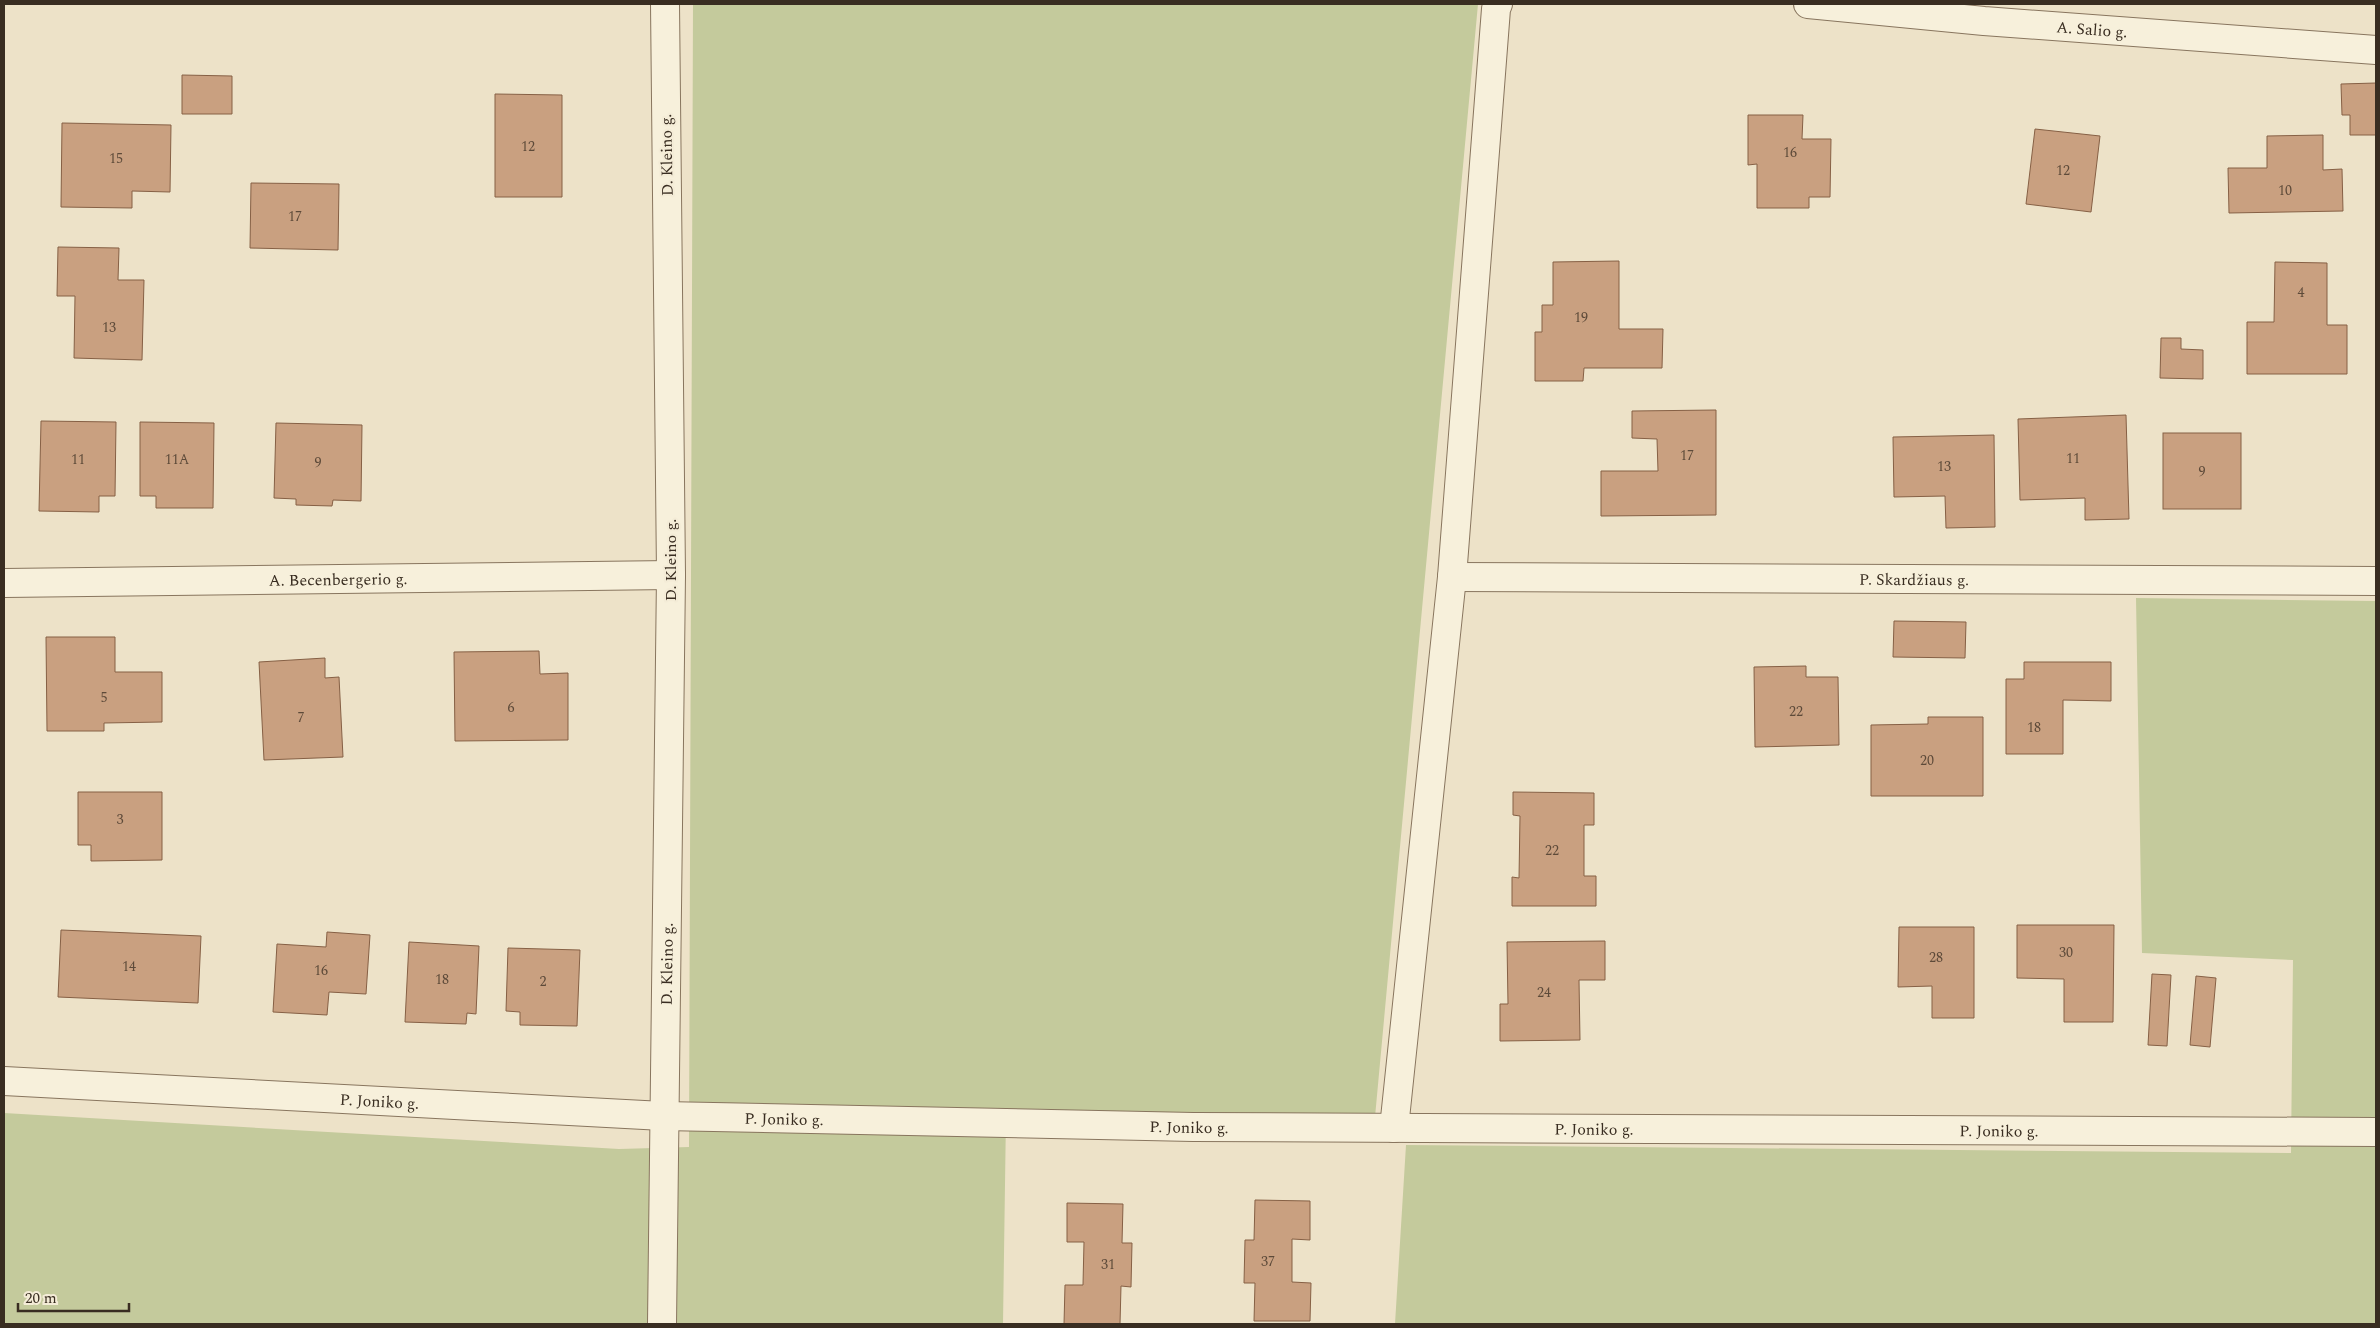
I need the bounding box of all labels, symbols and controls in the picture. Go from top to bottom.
street label: A. Salio g. [2055,15,2128,45]
street label: D. Kleino g. [654,114,680,196]
house number: 12 [521,136,535,157]
house number: 16 [1783,142,1797,163]
house number: 15 [109,148,123,169]
house number: 12 [2056,160,2070,181]
house number: 10 [2278,180,2292,201]
house number: 17 [288,206,302,227]
house number: 4 [2298,282,2305,303]
house number: 19 [1574,307,1588,328]
house number: 13 [102,317,116,338]
house number: 17 [1680,445,1694,466]
house number: 11 [2066,448,2080,469]
house number: 11 [71,449,85,470]
house number: 11A [165,449,190,470]
house number: 9 [315,452,322,473]
house number: 13 [1937,456,1951,477]
house number: 9 [2199,461,2206,482]
street label: D. Kleino g. [659,519,683,601]
street label: A. Becenbergerio g. [268,567,407,593]
street label: P. Skardžiaus g. [1859,568,1969,592]
house number: 5 [101,687,108,708]
house number: 6 [508,697,515,718]
house number: 22 [1789,701,1803,722]
house number: 7 [298,707,305,728]
house number: 18 [2027,717,2041,738]
house number: 20 [1920,750,1934,771]
house number: 3 [117,809,124,830]
house number: 22 [1545,840,1559,861]
street label: D. Kleino g. [655,923,680,1005]
house number: 30 [2059,942,2073,963]
house number: 28 [1929,947,1943,968]
house number: 14 [122,956,136,977]
house number: 16 [314,960,328,981]
house number: 18 [435,969,449,990]
house number: 2 [540,971,547,992]
house number: 24 [1537,982,1551,1003]
street label: P. Joniko g. [339,1088,420,1116]
street label: P. Joniko g. [744,1107,824,1132]
street label: P. Joniko g. [1149,1115,1229,1140]
street label: P. Joniko g. [1554,1118,1634,1142]
street label: P. Joniko g. [1959,1119,2039,1144]
house number: 37 [1261,1251,1275,1272]
house number: 31 [1101,1254,1115,1275]
scale bar [18,1280,129,1312]
text: 20 m [25,1287,57,1310]

